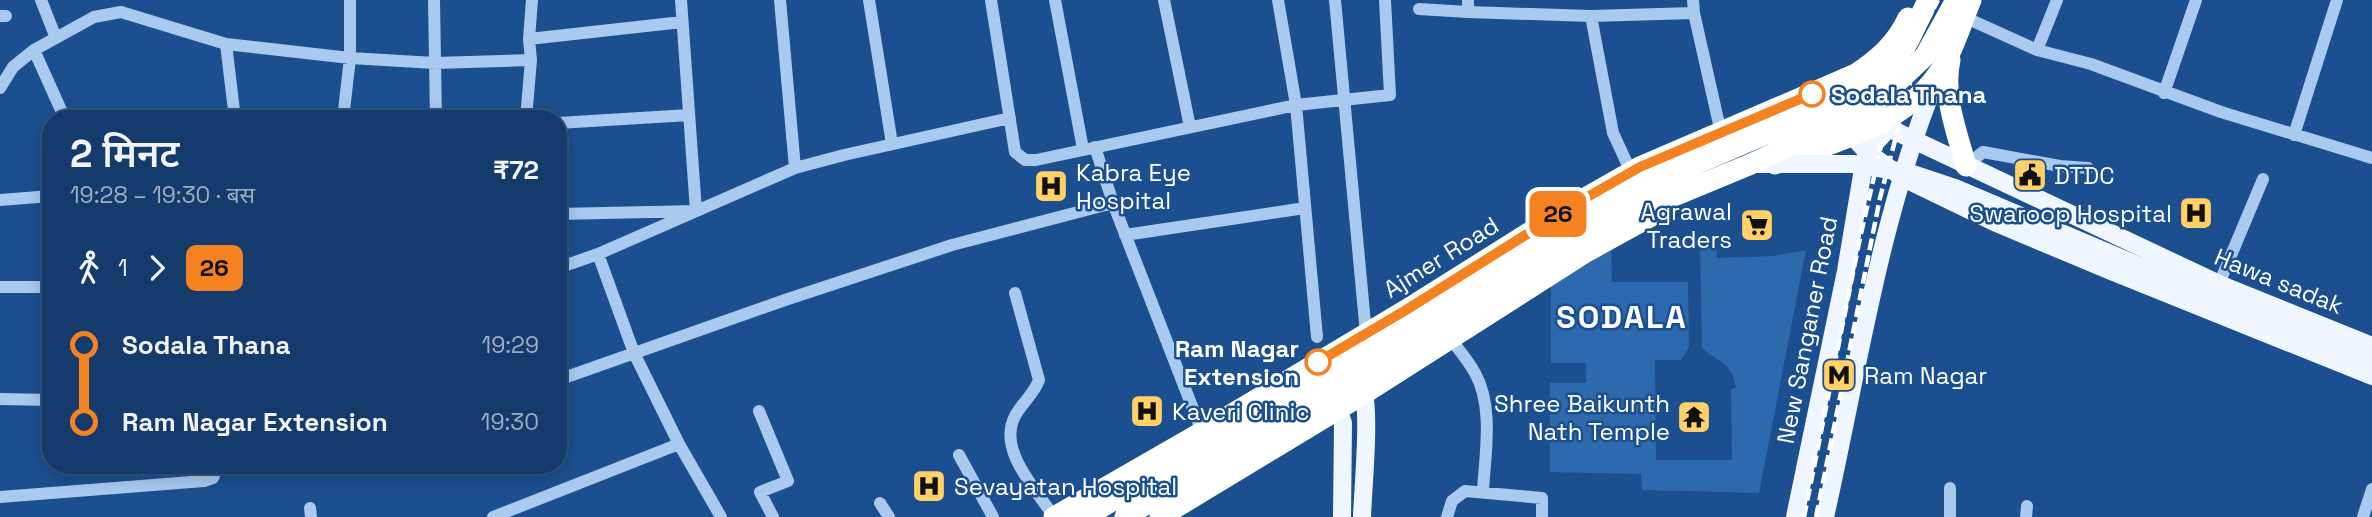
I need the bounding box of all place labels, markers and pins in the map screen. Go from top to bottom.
place label: Sodala Thana [1831,79,1987,110]
marker: Sodala Thana [1799,81,1825,107]
public building icon: DTDC [2011,156,2049,194]
place label: Kabra Eye Hospital [1076,157,1191,216]
place label: DTDC [2054,160,2115,191]
hospital icon: Kabra Eye Hospital [1032,167,1070,205]
hospital icon: Swaroop Hospital [2177,194,2215,232]
place label: Agrawal Traders [1641,196,1732,255]
place label: Swaroop Hospital [1969,198,2172,229]
supermarket icon: Agrawal Traders [1738,206,1776,244]
place label: Ram Nagar Extension [1175,333,1299,392]
marker: Ram Nagar Extension [1305,349,1331,375]
metro station icon: Ram Nagar [1820,356,1858,394]
place label: Ram Nagar [1864,360,1987,391]
place label: Shree Baikunth Nath Temple [1494,388,1670,447]
hospital icon: Kaveri Clinic [1128,392,1166,430]
place label: Kaveri Clinic [1172,396,1310,427]
temple icon: Shree Baikunth Nath Temple [1675,398,1713,436]
hospital icon: Sevayatan Hospital [910,467,948,505]
place label: Sevayatan Hospital [954,471,1177,502]

